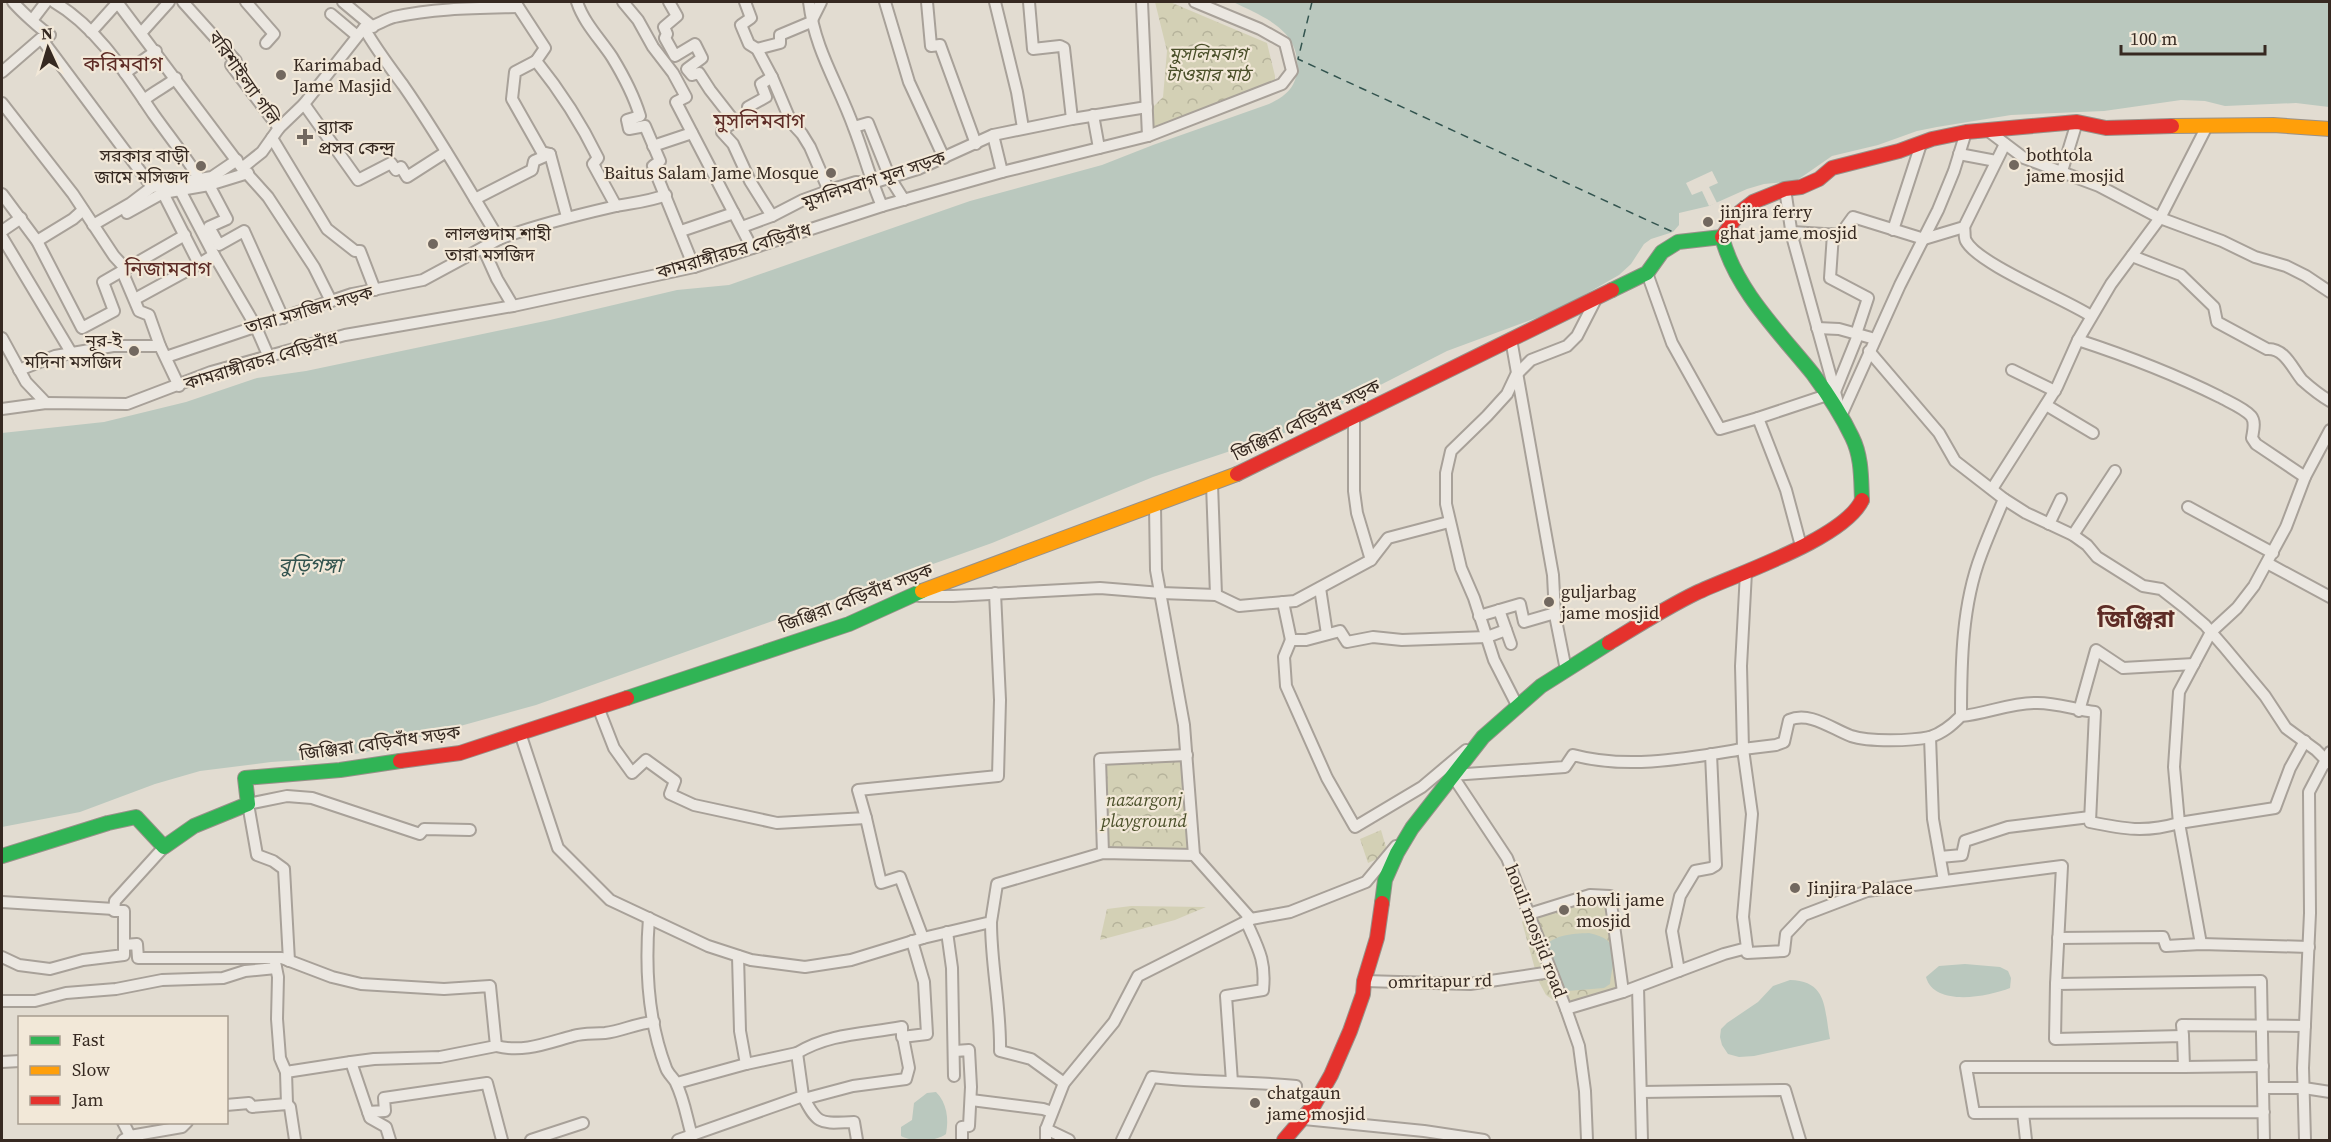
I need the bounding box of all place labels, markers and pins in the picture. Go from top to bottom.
place label: Karimabad Jame Masjid [292,52,391,98]
marker: Karimabad Jame Masjid [274,68,288,82]
place label: ব্র্যাক প্রসব কেন্দ্র [317,114,395,160]
marker: ব্র্যাক প্রসব কেন্দ্র [296,128,314,146]
place label: bothtola jame mosjid [2024,142,2124,188]
place label: সরকার বাড়ী জামে মসিজদ [94,143,190,189]
marker: bothtola jame mosjid [2007,158,2021,172]
marker: সরকার বাড়ী জামে মসিজদ [194,159,208,173]
place label: Baitus Salam Jame Mosque [604,160,819,185]
marker: Baitus Salam Jame Mosque [824,166,838,180]
place label: jinjira ferry ghat jame mosjid [1718,199,1857,245]
marker: jinjira ferry ghat jame mosjid [1701,215,1715,229]
place label: লালগুদাম শাহী তারা মসজিদ [444,221,551,267]
marker: লালগুদাম শাহী তারা মসজিদ [426,237,440,251]
place label: নূর-ই মদিনা মসজিদ [23,328,123,374]
marker: নূর-ই মদিনা মসজিদ [127,344,141,358]
place label: guljarbag jame mosjid [1559,579,1659,625]
marker: guljarbag jame mosjid [1542,595,1556,609]
place label: Jinjira Palace [1806,875,1913,900]
marker: Jinjira Palace [1788,881,1802,895]
place label: howli jame mosjid [1576,887,1664,933]
marker: howli jame mosjid [1557,903,1571,917]
place label: chatgaun jame mosjid [1265,1080,1365,1126]
marker: chatgaun jame mosjid [1248,1096,1262,1110]

